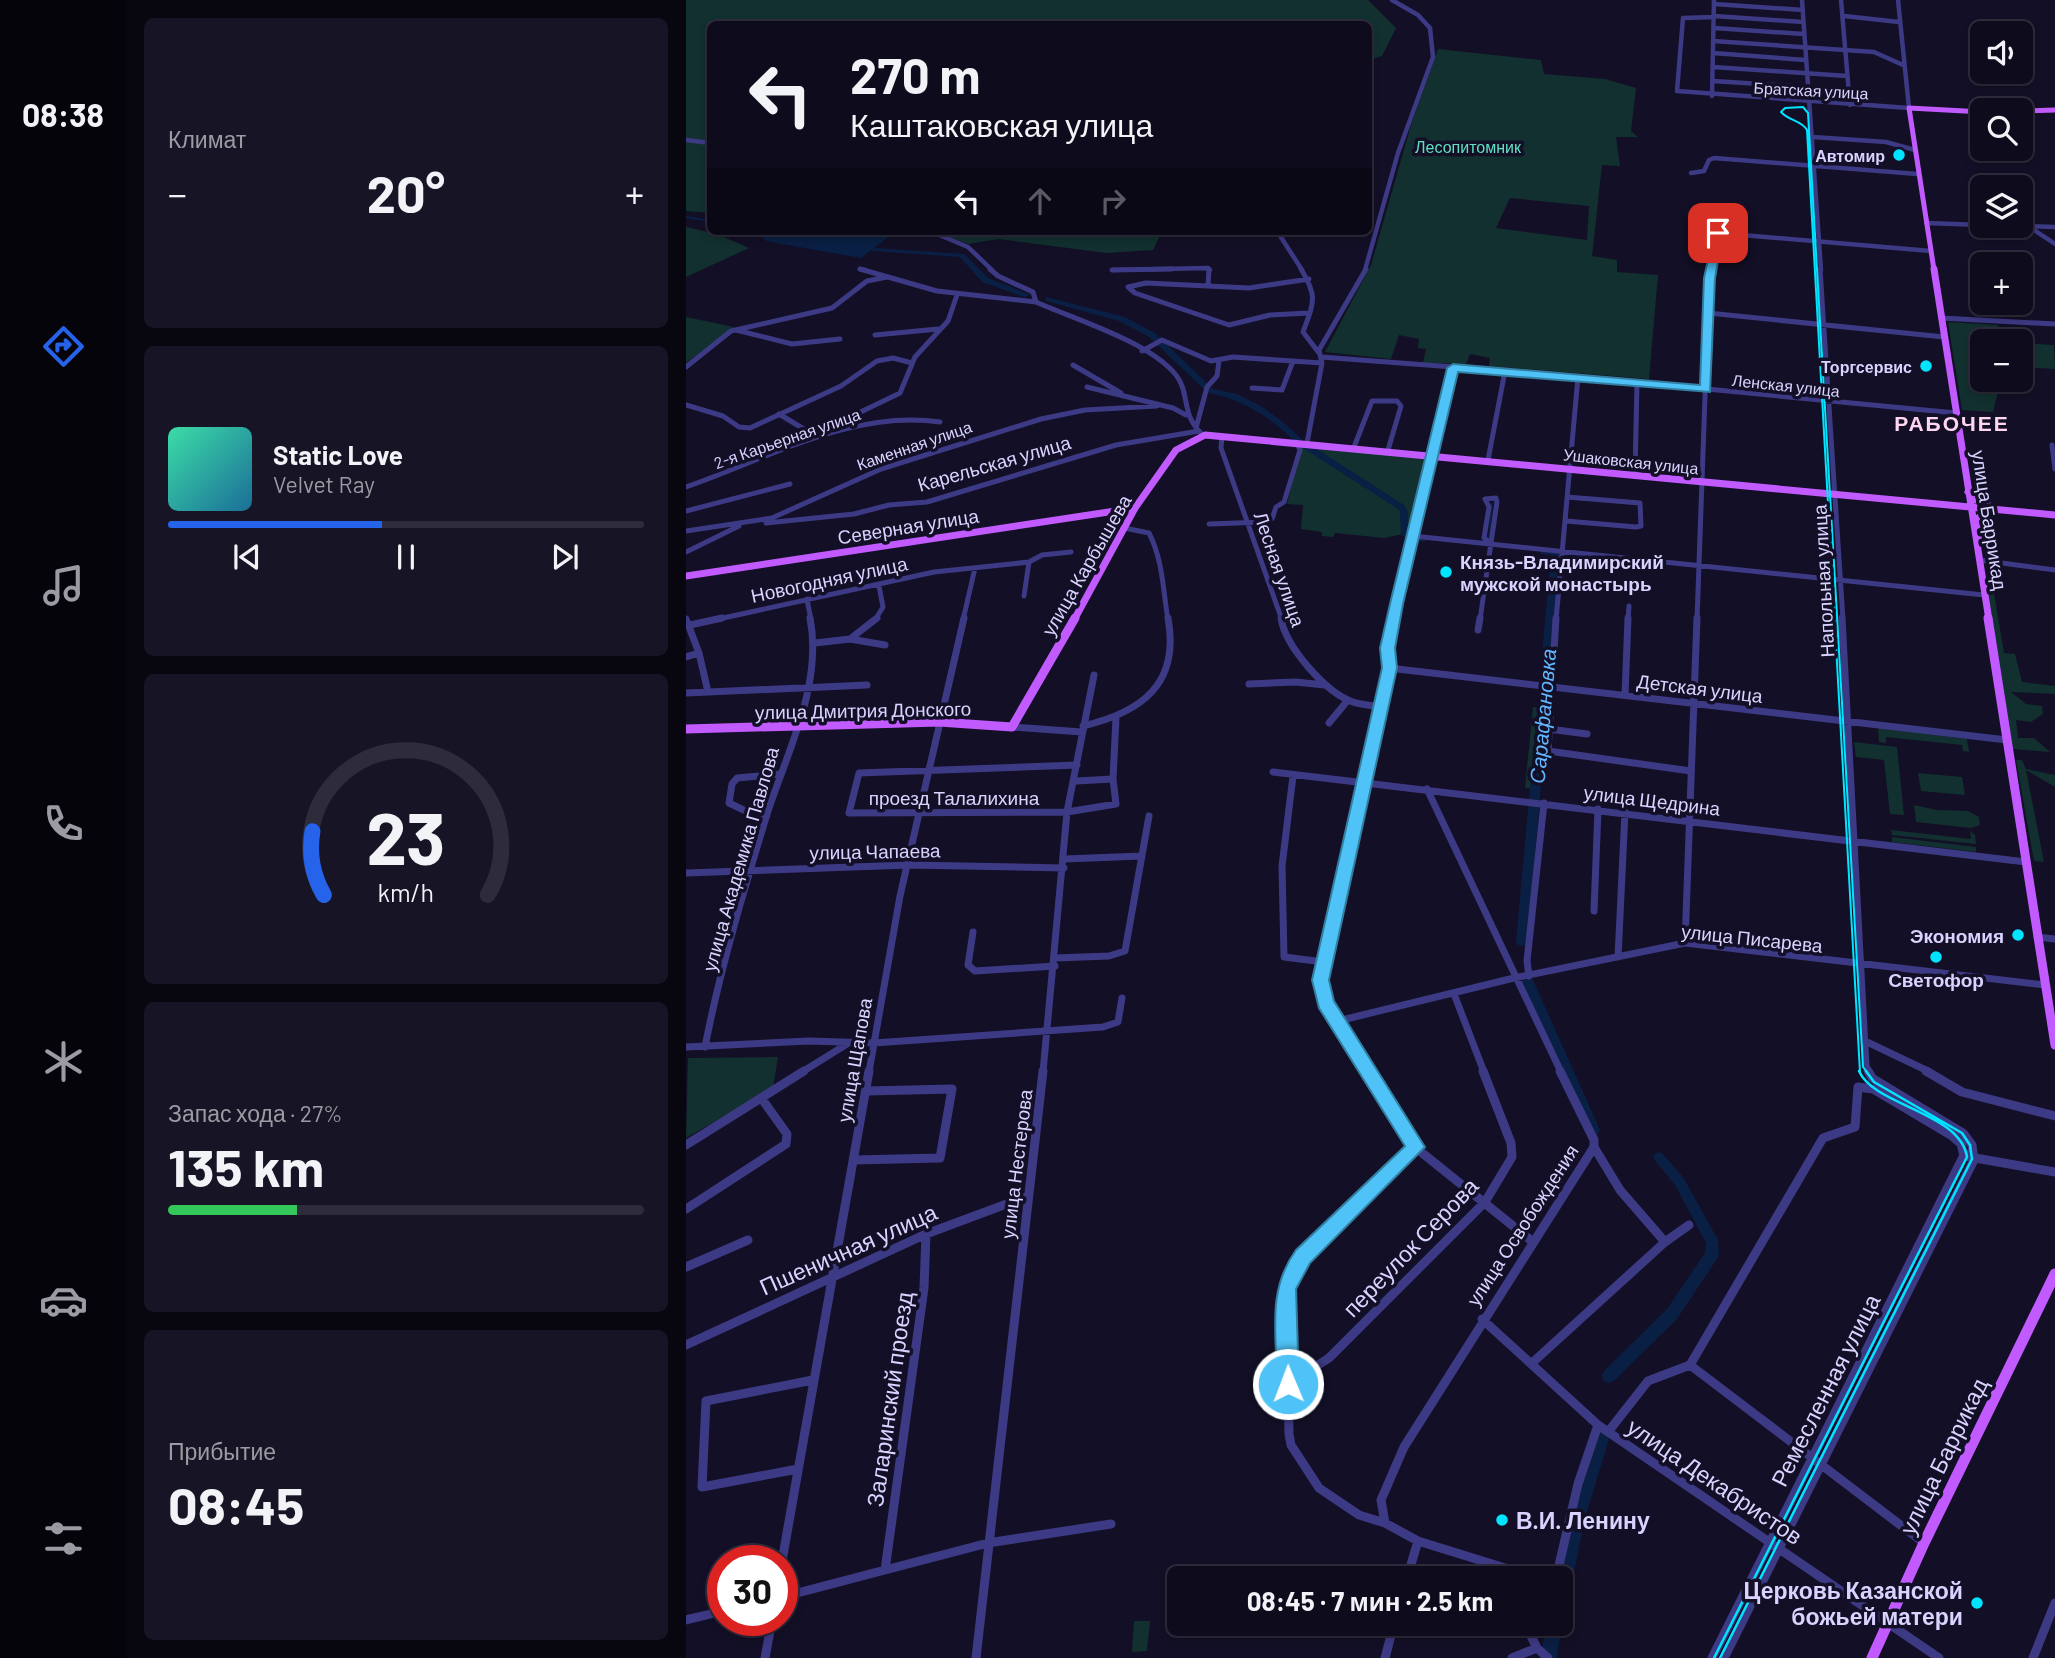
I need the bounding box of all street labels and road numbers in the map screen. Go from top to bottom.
street label: Братская улица [1753,77,1869,103]
street label: Ленская улица [1731,370,1841,400]
street label: 2-я Карьерная улица [711,404,863,472]
street label: Каменная улица [854,416,974,474]
street label: Карельская улица [915,430,1074,496]
street label: Ушаковская улица [1563,444,1700,478]
street label: улица Баррикад [1968,448,2012,592]
street label: улица Карбышева [1036,490,1136,640]
street label: Северная улица [836,503,981,549]
street label: Напольная улица [1807,504,1838,658]
street label: Лесная улица [1250,509,1311,630]
street label: Новогодняя улица [749,551,910,607]
street label: Детская улица [1636,669,1765,707]
street label: улица Дмитрия Донского [755,697,971,723]
street label: улица Академика Павлова [697,744,783,974]
street label: улица Щедрина [1582,780,1722,820]
street label: проезд Талалихина [869,786,1040,809]
street label: улица Чапаева [809,838,941,864]
street label: улица Писарева [1680,919,1824,957]
street label: улица Щапова [832,996,876,1124]
street label: улица Нестерова [995,1088,1037,1240]
street label: улица Освобождения [1461,1140,1583,1310]
street label: переулок Серова [1337,1172,1484,1322]
street label: Пшеничная улица [755,1197,941,1301]
street label: Заларинский проезд [860,1289,918,1508]
street label: Ремесленная улица [1764,1289,1886,1491]
street label: улица Баррикад [1893,1373,1993,1539]
street label: улица Декабристов [1622,1412,1808,1550]

